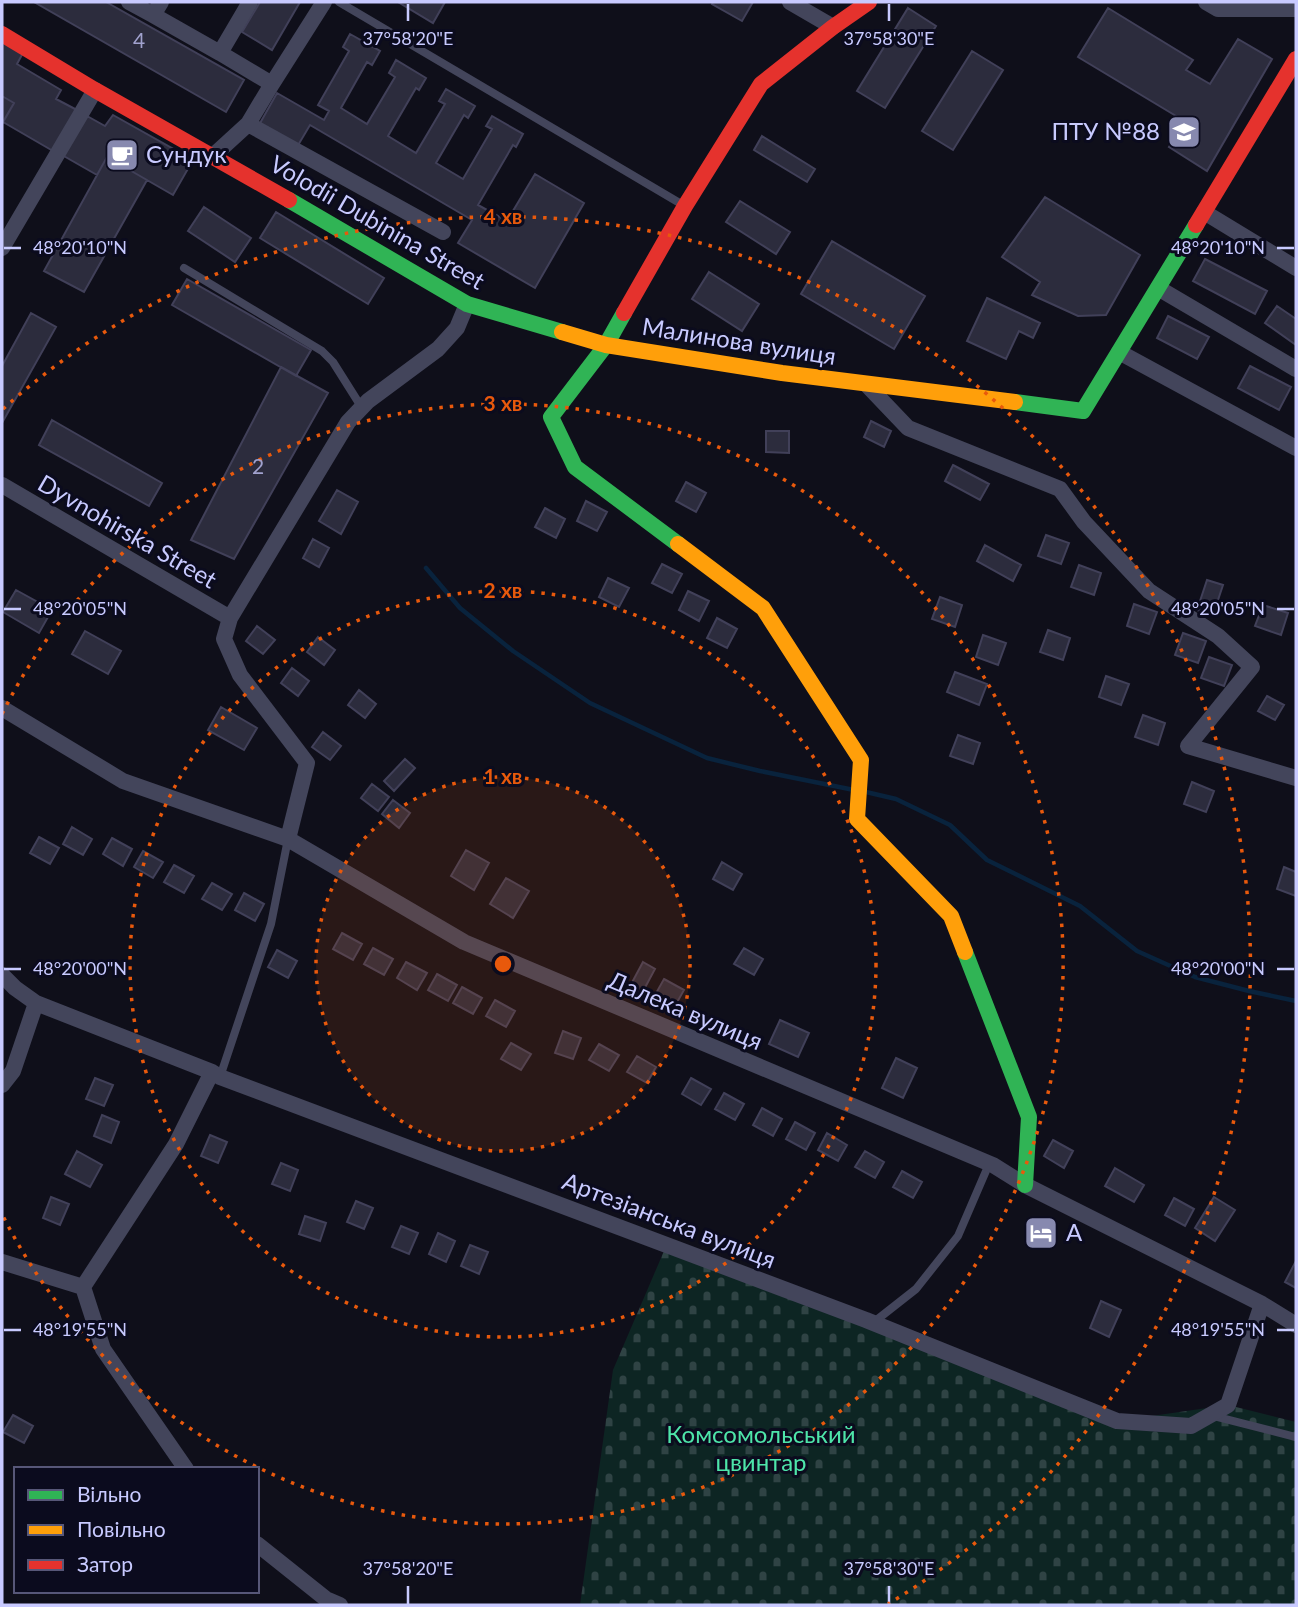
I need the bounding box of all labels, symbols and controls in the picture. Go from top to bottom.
house number: 4 [133,27,145,52]
text: 37°58'20"E [363,27,453,49]
text: 37°58'30"E [844,27,934,49]
school or university icon: ПТУ №88 [1165,113,1203,151]
place label: ПТУ №88 [1051,116,1160,145]
cafe icon: Сундук [103,136,141,174]
place label: Сундук [146,139,227,168]
street label: Volodii Dubinina Street [265,148,491,295]
text: 4 хв [484,203,522,228]
text: 48°20'10"N [33,236,127,258]
text: 48°20'10"N [1171,236,1265,258]
street label: Малинова вулиця [640,311,838,370]
text: 3 хв [484,390,522,415]
house number: 2 [252,453,264,478]
street label: Dyvnohirska Street [33,468,223,594]
text: 2 хв [484,577,522,602]
text: 48°20'05"N [33,597,127,619]
text: 48°20'05"N [1171,597,1265,619]
text: 1 хв [484,763,522,788]
centre of rings [491,952,515,976]
text: 48°20'00"N [33,957,127,979]
text: 48°20'00"N [1171,957,1265,979]
street label: Далека вулиця [604,964,767,1055]
street label: Артезіанська вулиця [559,1166,780,1274]
hotel icon: А [1022,1214,1060,1252]
place label: А [1066,1217,1083,1246]
text: 48°19'55"N [33,1318,127,1340]
text: 48°19'55"N [1171,1318,1265,1340]
park label: Комсомольський цвинтар [666,1419,856,1476]
legend [14,1467,259,1593]
text: Вільно [77,1481,142,1506]
text: Повільно [77,1516,166,1541]
text: Затор [77,1551,133,1576]
text: 37°58'20"E [363,1557,453,1579]
text: 37°58'30"E [844,1557,934,1579]

